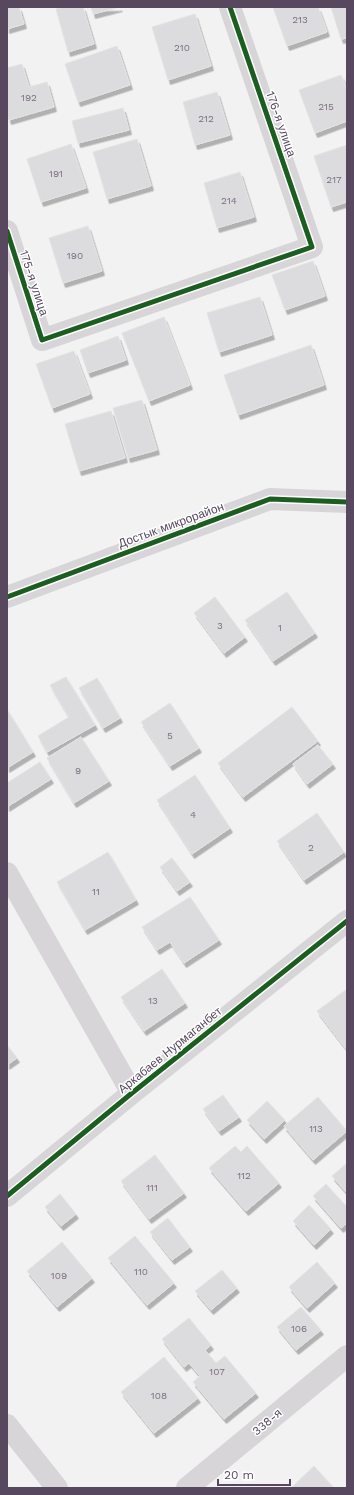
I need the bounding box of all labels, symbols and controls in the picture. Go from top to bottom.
house number: 213 [292,14,308,25]
house number: 210 [174,42,190,53]
street label: 176-я улица [263,89,299,159]
house number: 192 [21,92,37,103]
house number: 215 [318,101,334,112]
house number: 212 [198,113,214,124]
house number: 191 [49,168,63,179]
house number: 217 [326,174,342,185]
house number: 214 [221,195,237,206]
street label: 175-я улица [17,248,51,318]
house number: 190 [67,250,83,261]
street label: Достык микрорайон [116,499,226,551]
house number: 3 [217,620,223,631]
house number: 1 [278,622,282,633]
house number: 5 [167,730,173,741]
house number: 9 [75,765,81,776]
house number: 4 [190,809,196,820]
house number: 2 [308,842,314,853]
house number: 11 [92,886,100,897]
house number: 13 [148,995,158,1006]
street label: Аркабаев Нурмаганбет [115,1004,225,1096]
house number: 113 [309,1123,323,1134]
house number: 112 [237,1170,251,1181]
house number: 111 [146,1182,158,1193]
house number: 110 [134,1266,148,1277]
house number: 109 [51,1270,67,1281]
house number: 106 [291,1323,307,1334]
house number: 107 [209,1366,225,1377]
house number: 108 [151,1390,167,1401]
street label: 338-я [249,1406,285,1438]
scale bar [218,1461,290,1487]
text: 20 m [224,1468,254,1482]

